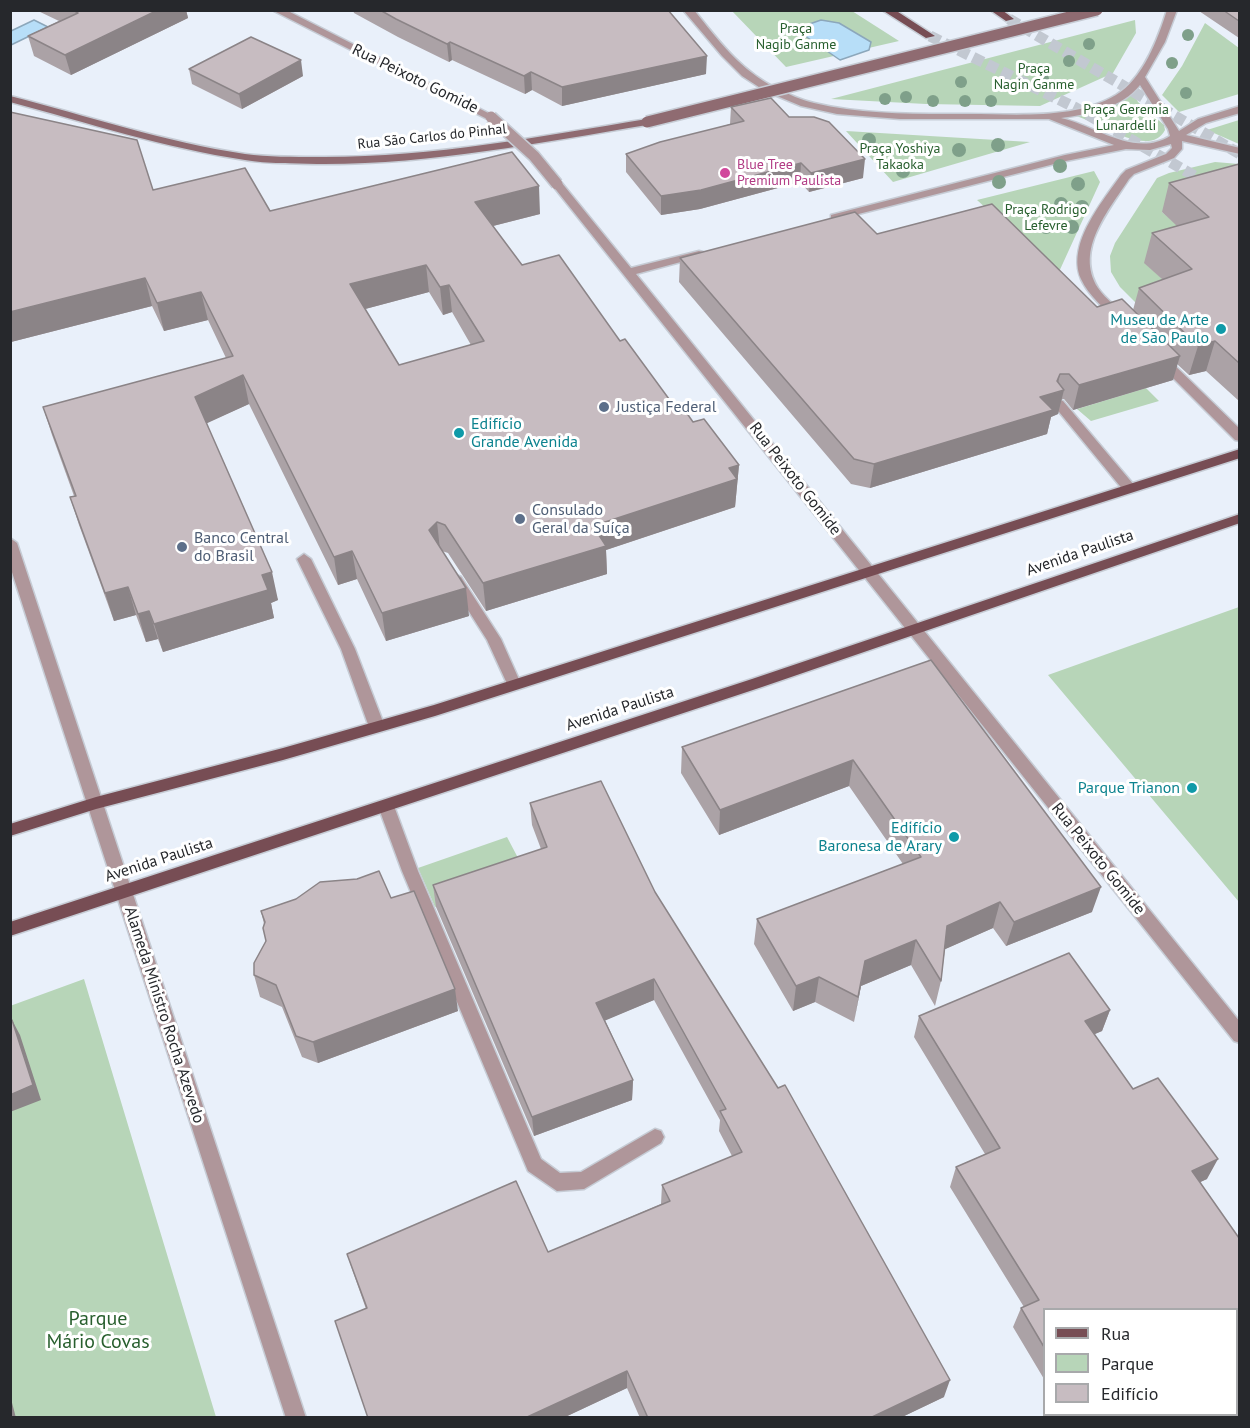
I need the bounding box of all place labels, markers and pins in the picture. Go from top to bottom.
place label: Blue Tree Premium Paulista [737,157,841,190]
marker: Blue Tree Premium Paulista [718,166,732,180]
place label: Museu de Arte de São Paulo [1110,310,1209,348]
marker: Museu de Arte de São Paulo [1214,322,1228,336]
place label: Justiça Federal [616,397,716,417]
marker: Justiça Federal [597,400,611,414]
place label: Edifício Grande Avenida [471,414,578,452]
marker: Edifício Grande Avenida [452,426,466,440]
place label: Consulado Geral da Suíça [532,500,630,538]
marker: Consulado Geral da Suíça [513,512,527,526]
place label: Banco Central do Brasil [194,528,289,566]
marker: Banco Central do Brasil [175,540,189,554]
place label: Parque Trianon [1078,778,1180,798]
marker: Parque Trianon [1185,781,1199,795]
place label: Edifício Baronesa de Arary [818,818,942,856]
marker: Edifício Baronesa de Arary [947,830,961,844]

